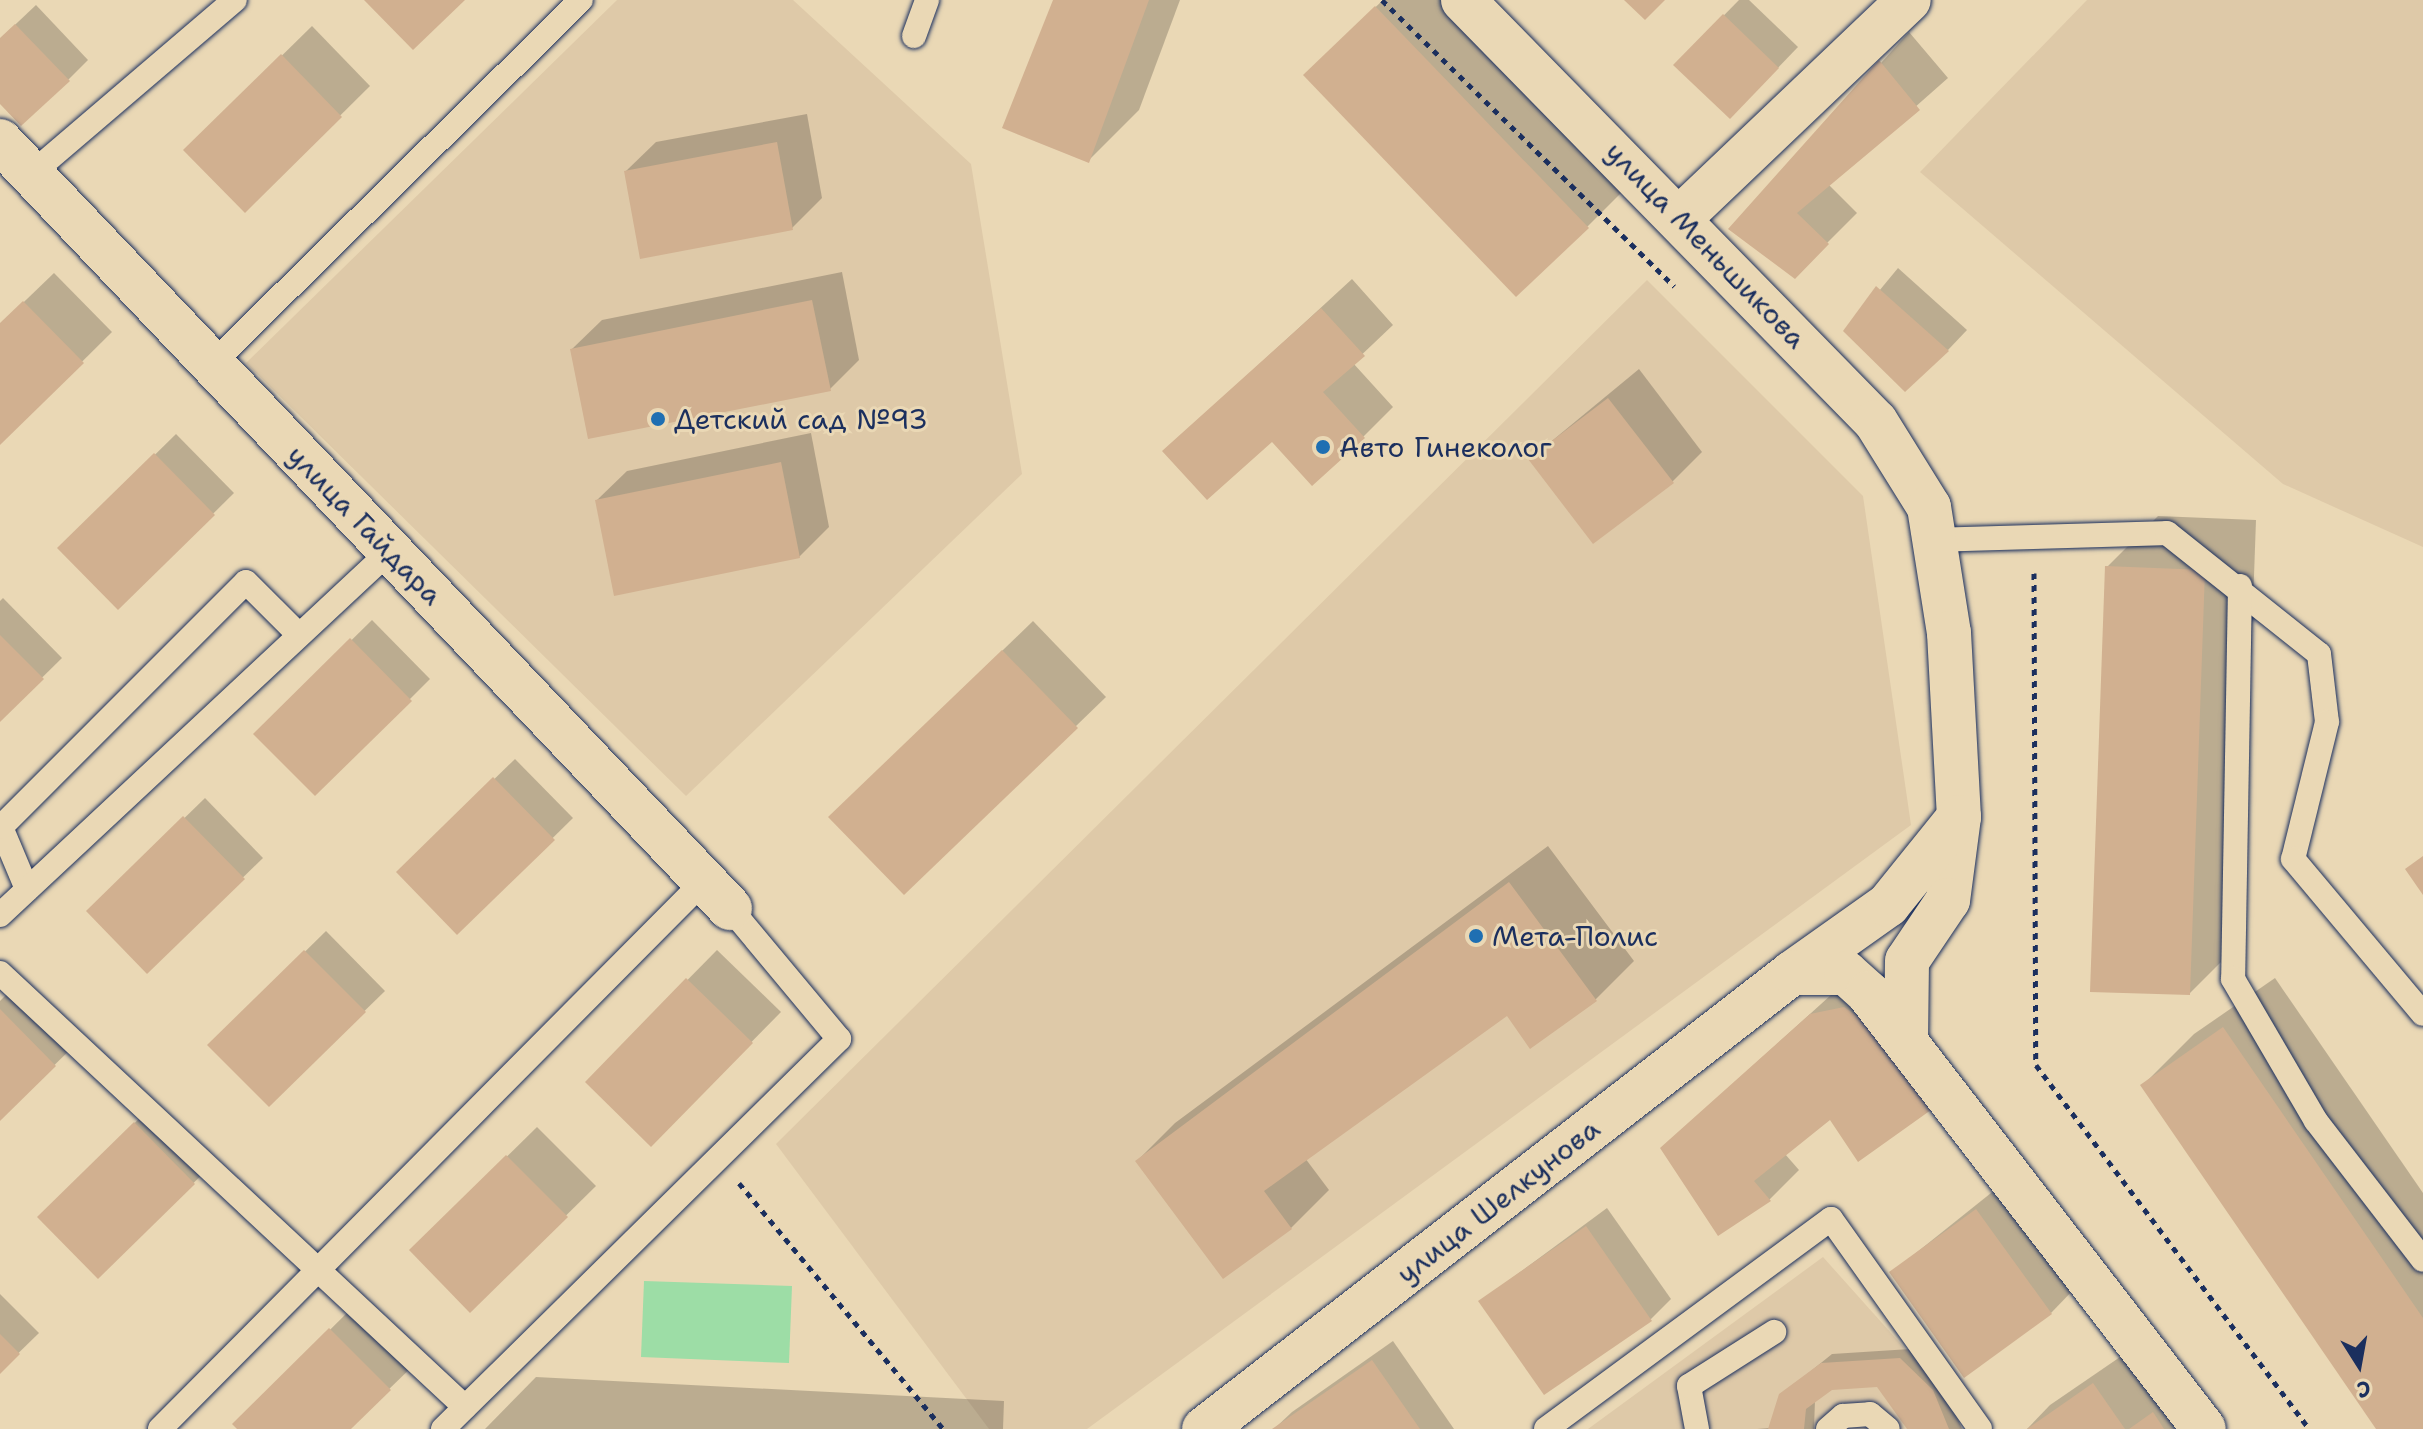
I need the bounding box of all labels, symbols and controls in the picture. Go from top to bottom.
street label: улица Меньшикова [1599,135,1813,355]
place label: Детский сад №93 [674,402,928,436]
marker: Детский сад №93 [649,410,667,428]
place label: Авто Гинеколог [1339,430,1552,464]
street label: улица Гайдара [280,438,450,612]
marker: Авто Гинеколог [1314,438,1332,456]
place label: Мета-Полис [1492,919,1658,953]
marker: Мета-Полис [1467,927,1485,945]
street label: улица Шелкунова [1390,1111,1606,1291]
north arrow [2319,1325,2399,1405]
text: С [2354,1374,2373,1405]

